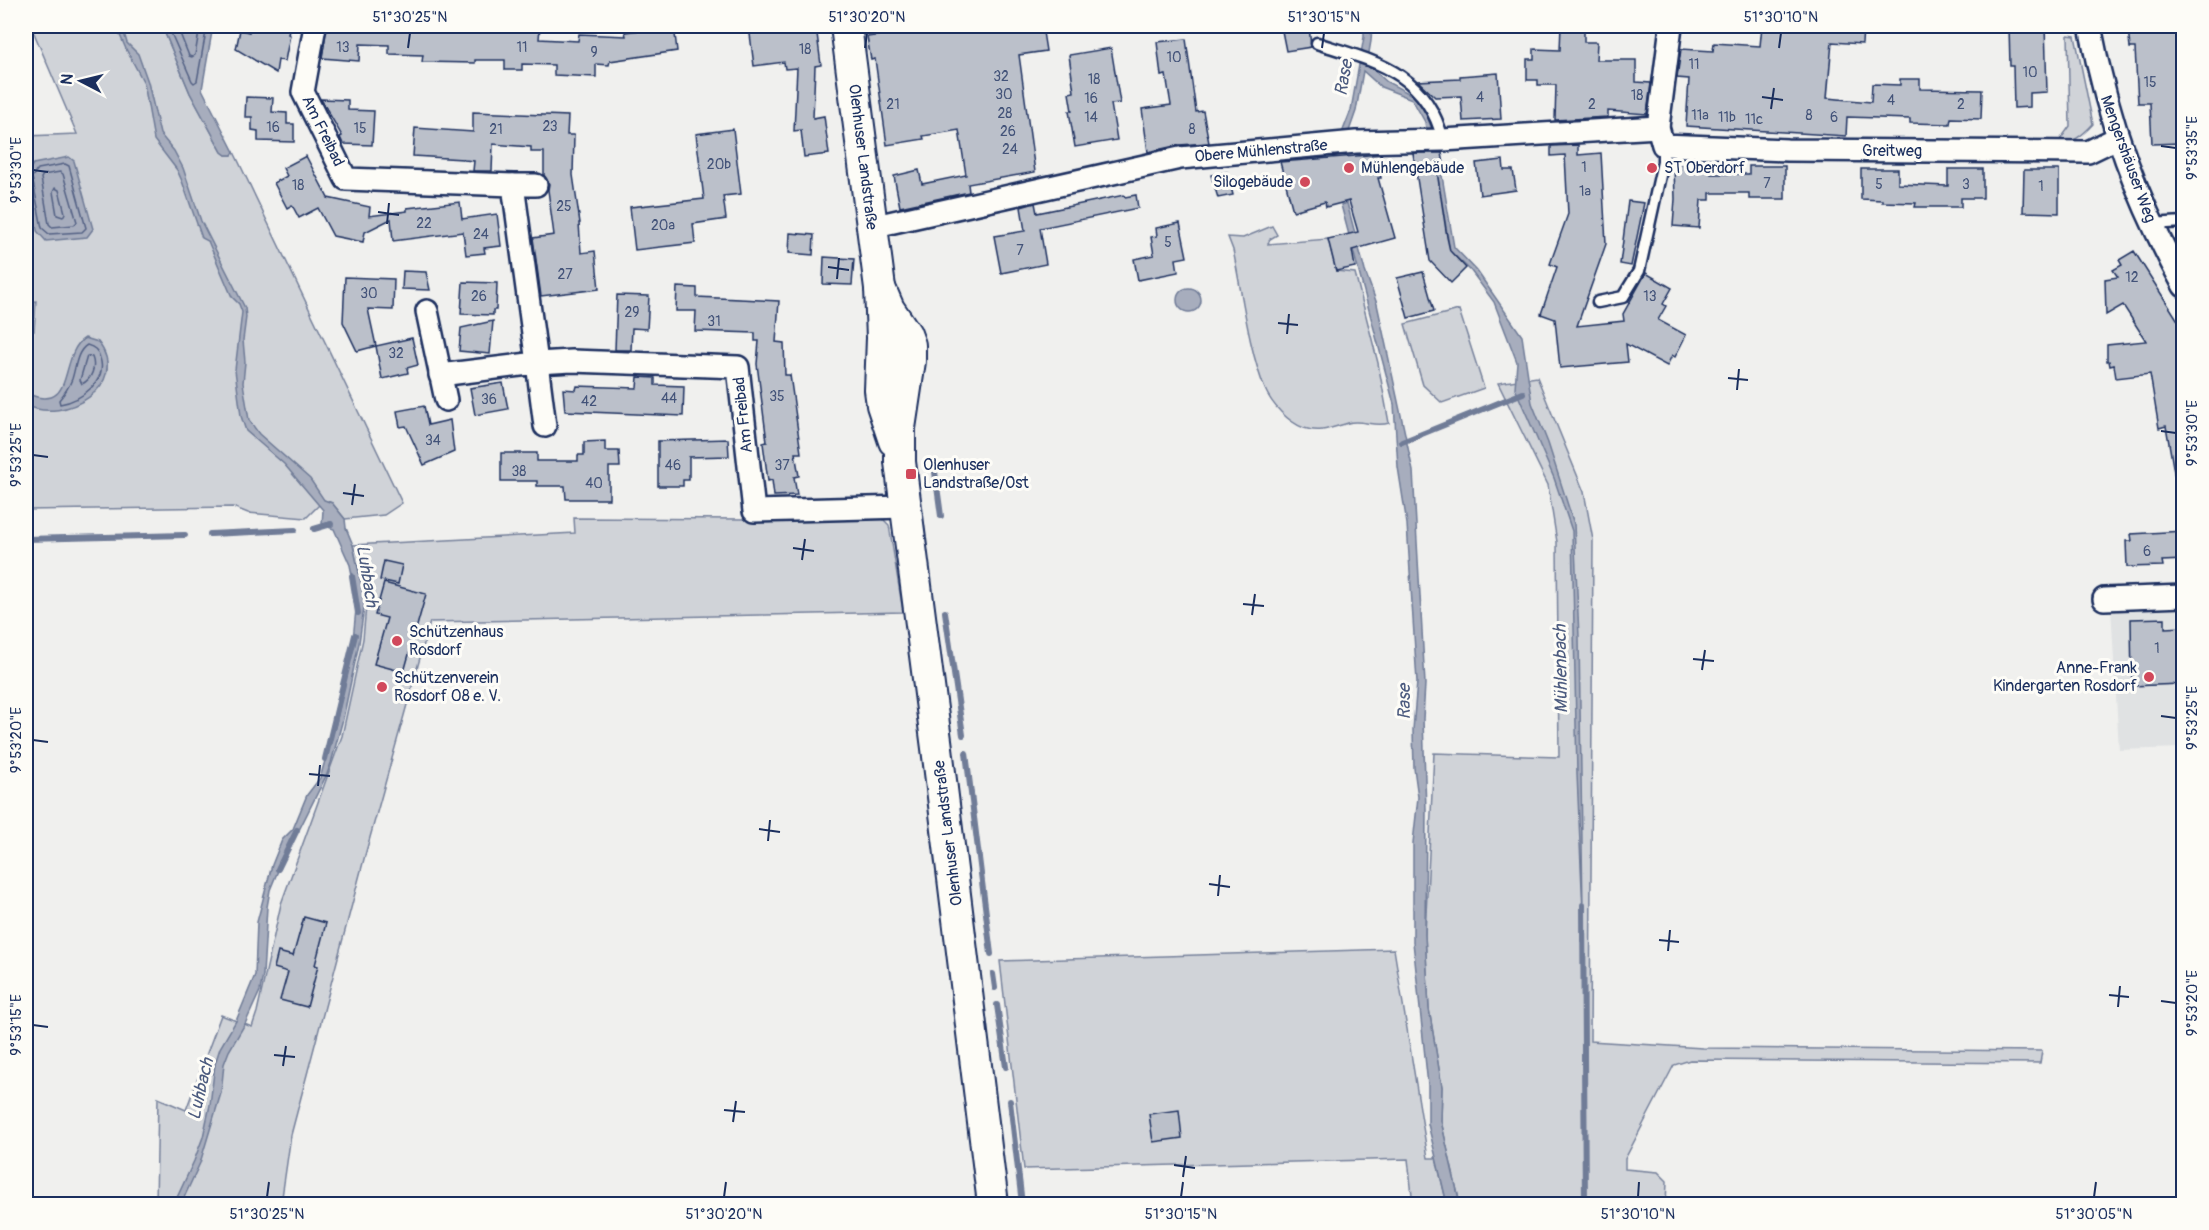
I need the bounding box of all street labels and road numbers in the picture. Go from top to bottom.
street label: Olenhuser Landstraße [844,83,882,231]
street label: Am Freibad [297,92,349,170]
street label: Mengershäuser Weg [2096,93,2160,225]
street label: Obere Mühlenstraße [1194,135,1328,167]
street label: Greitweg [1862,141,1922,161]
street label: Am Freibad [729,376,757,454]
street label: Olenhuser Landstraße [929,759,967,907]

